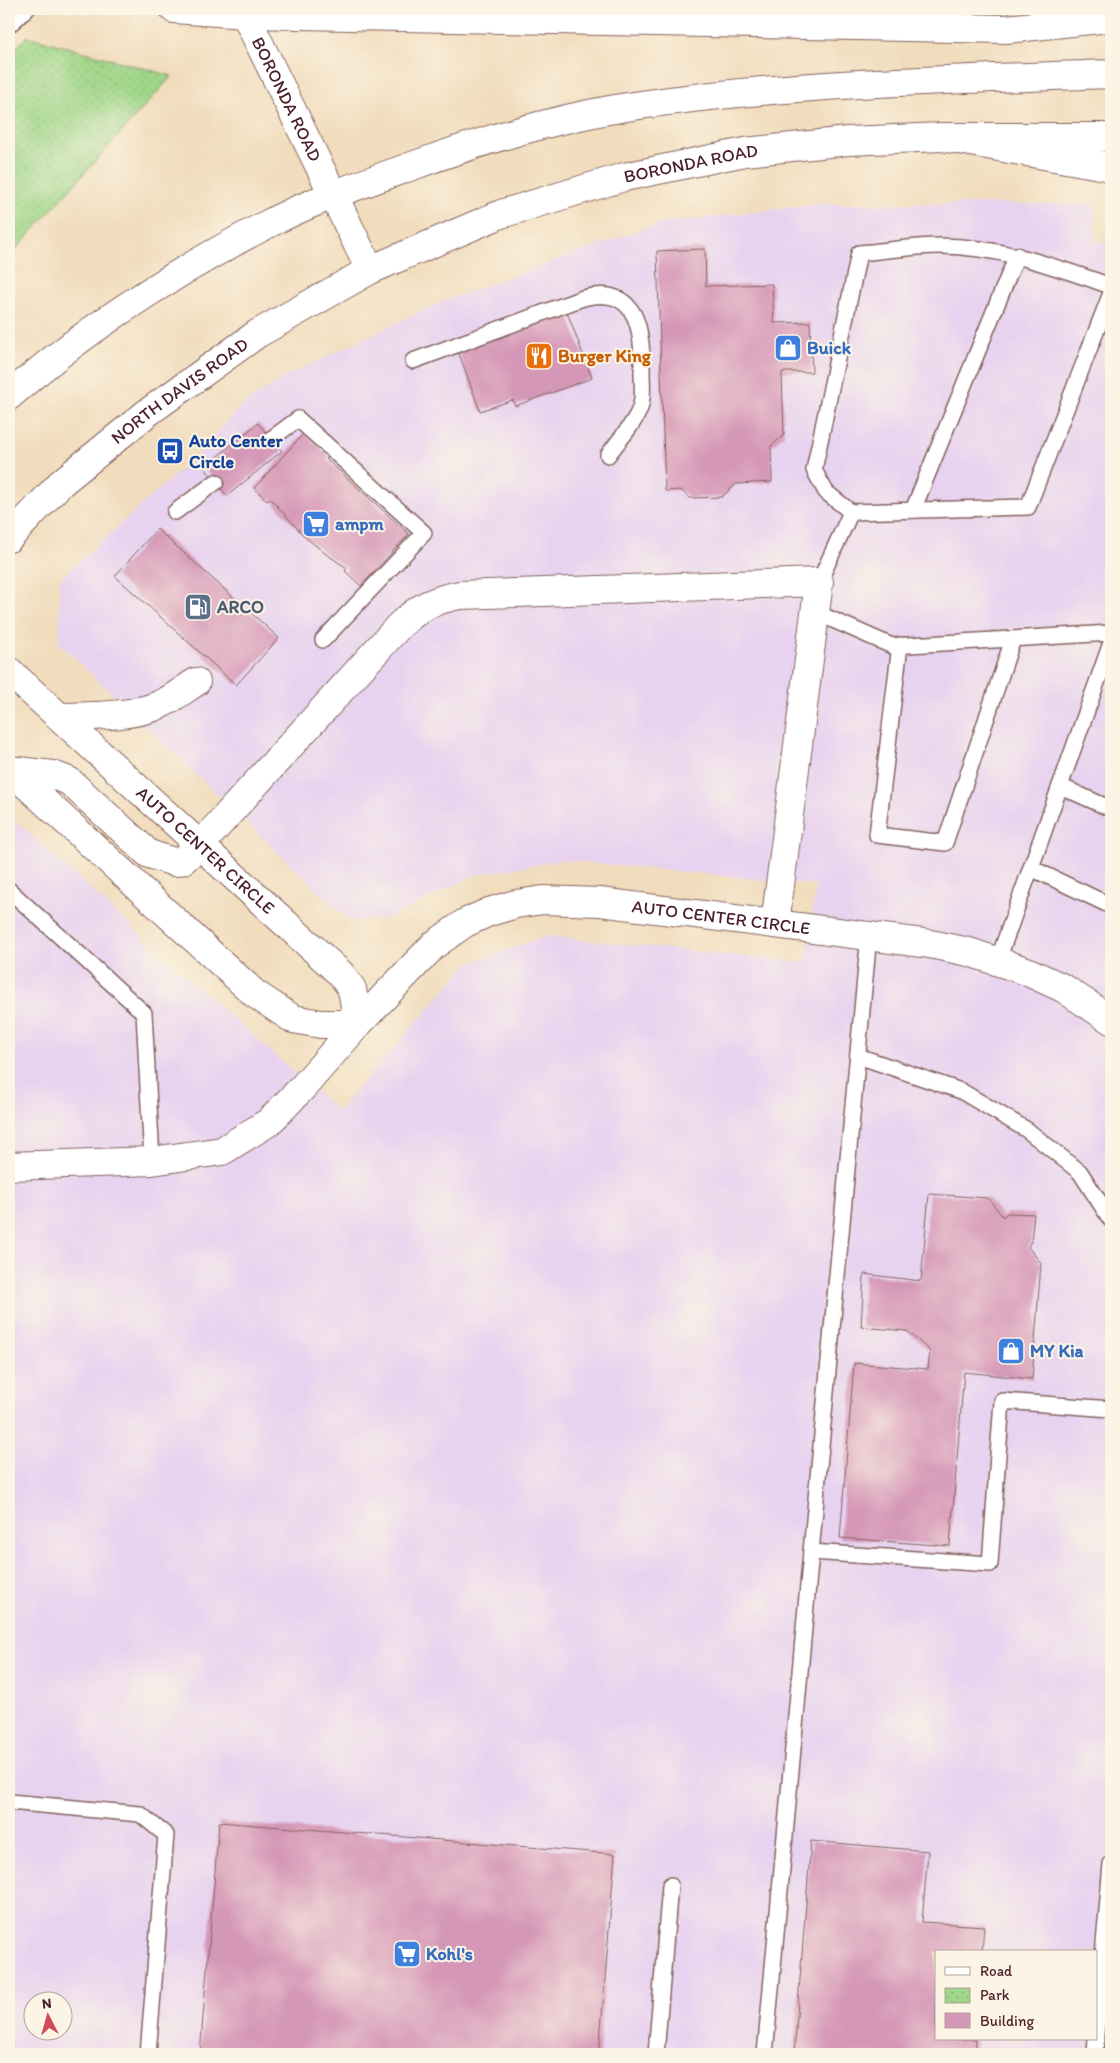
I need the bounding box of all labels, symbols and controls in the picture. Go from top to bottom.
street label: BORONDA ROAD [247,33,326,165]
street label: BORONDA ROAD [622,140,759,188]
street label: NORTH DAVIS ROAD [107,333,253,449]
shop icon: Buick [773,333,803,363]
place label: Buick [807,337,852,359]
restaurant icon: Burger King [524,341,554,371]
place label: Burger King [558,345,652,367]
place label: Auto Center Circle [188,430,283,473]
bus stop icon: Auto Center Circle [155,436,185,466]
supermarket icon: ampm [301,509,331,539]
place label: ampm [335,513,384,535]
fuel station icon: ARCO [183,592,213,622]
place label: ARCO [216,596,264,618]
street label: AUTO CENTER CIRCLE [132,782,279,919]
street label: AUTO CENTER CIRCLE [631,895,812,939]
shop icon: MY Kia [996,1336,1026,1366]
place label: MY Kia [1030,1340,1084,1362]
supermarket icon: Kohl's [392,1939,422,1969]
place label: Kohl's [426,1943,473,1965]
legend [935,1950,1098,2040]
text: Road [980,1962,1013,1980]
text: Park [980,1986,1010,2004]
north arrow [22,1990,72,2040]
text: N [41,1995,52,2013]
text: Building [980,2012,1034,2030]

